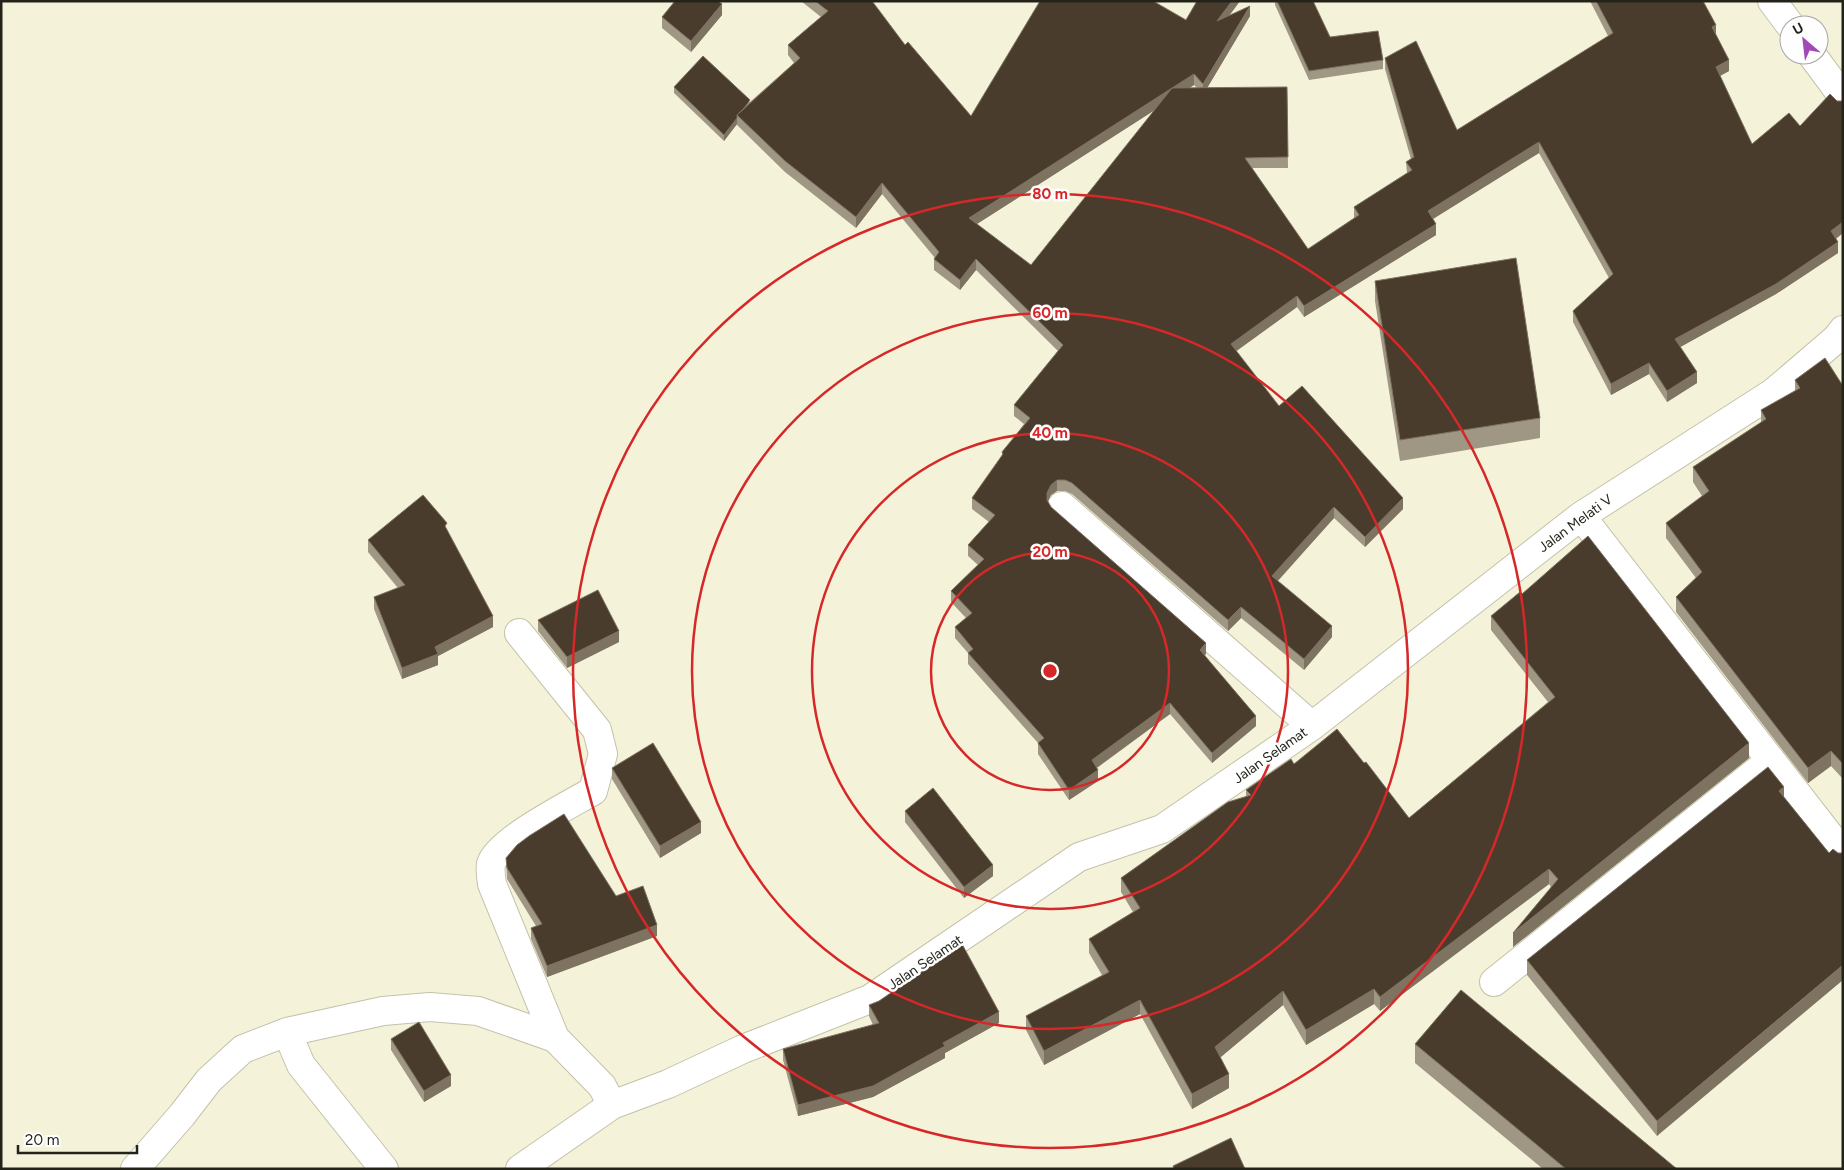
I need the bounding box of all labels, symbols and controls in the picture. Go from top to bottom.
north arrow [1779,15,1829,65]
text: U [1790,19,1806,39]
text: 80 m [1032,185,1068,203]
text: 60 m [1032,304,1068,322]
text: 40 m [1032,424,1068,442]
street label: Jalan Melati V [1535,491,1616,556]
text: 20 m [1032,543,1068,561]
centre of rings [1041,662,1059,680]
street label: Jalan Selamat [1230,724,1311,787]
street label: Jalan Selamat [885,931,966,994]
scale bar [18,1122,136,1154]
text: 20 m [25,1131,59,1149]

